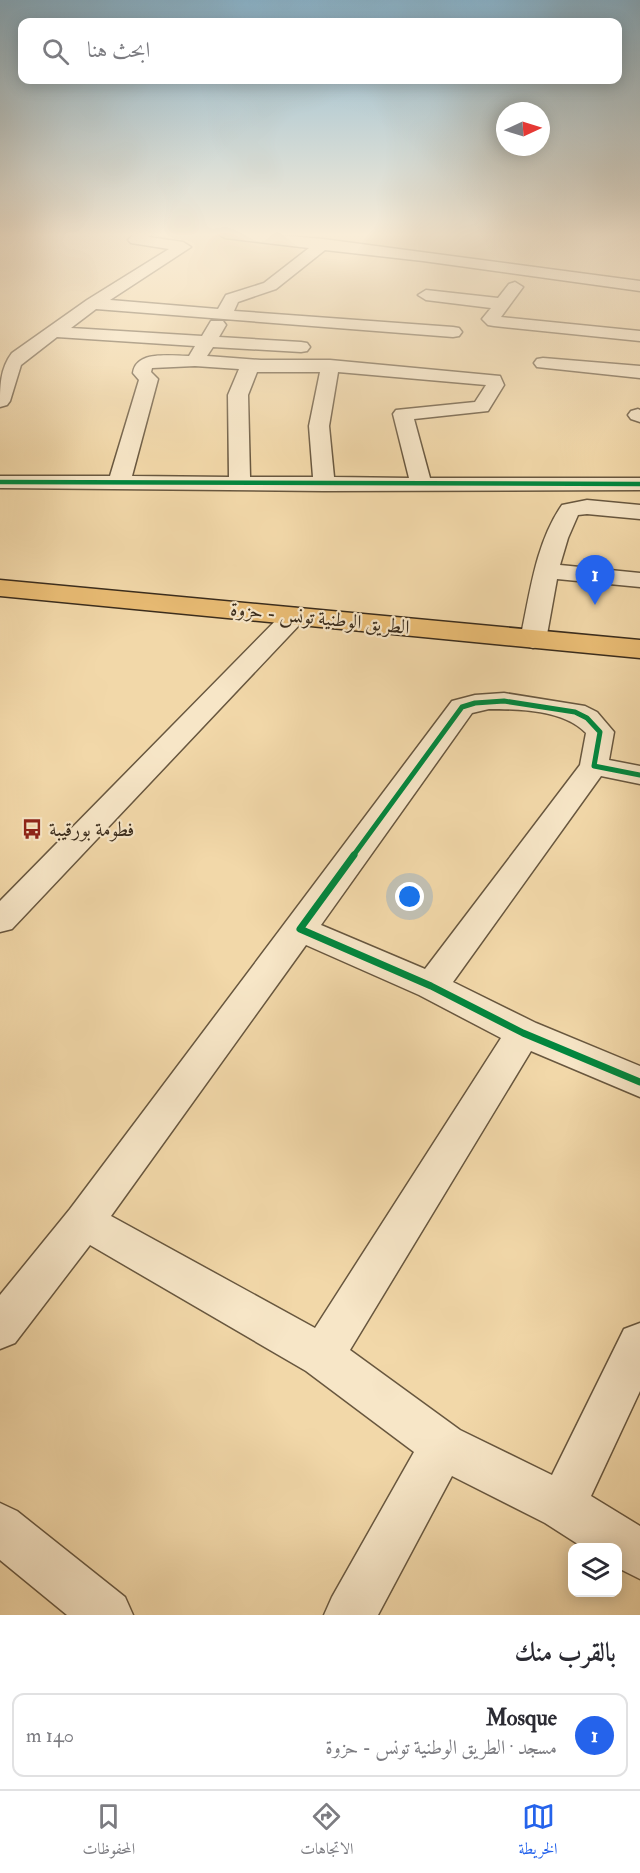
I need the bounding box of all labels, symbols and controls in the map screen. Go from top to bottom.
search box [18,18,622,84]
icon: search [39,35,72,68]
text: ابحث هنا [87,36,150,64]
north arrow [496,102,550,156]
pin: 1 [576,556,614,605]
street label: الطريق الوطنية تونس - حزوة [229,596,411,641]
bus stop icon: فطومة بورقيبة [20,817,44,841]
place label: فطومة بورقيبة [49,817,134,842]
your location [395,882,424,911]
map controls [568,1543,622,1597]
button: layers [568,1543,622,1597]
text: بالقرب منك [514,1637,616,1669]
text: Mosque [486,1704,557,1732]
text: 140 m [26,1723,74,1748]
text: 1 [591,1723,598,1748]
text: مسجد · الطريق الوطنية تونس - حزوة [325,1735,557,1760]
tab: المحفوظات [83,1800,135,1864]
tab: الاتجاهات [300,1800,354,1864]
tab: الخريطة [519,1800,558,1864]

